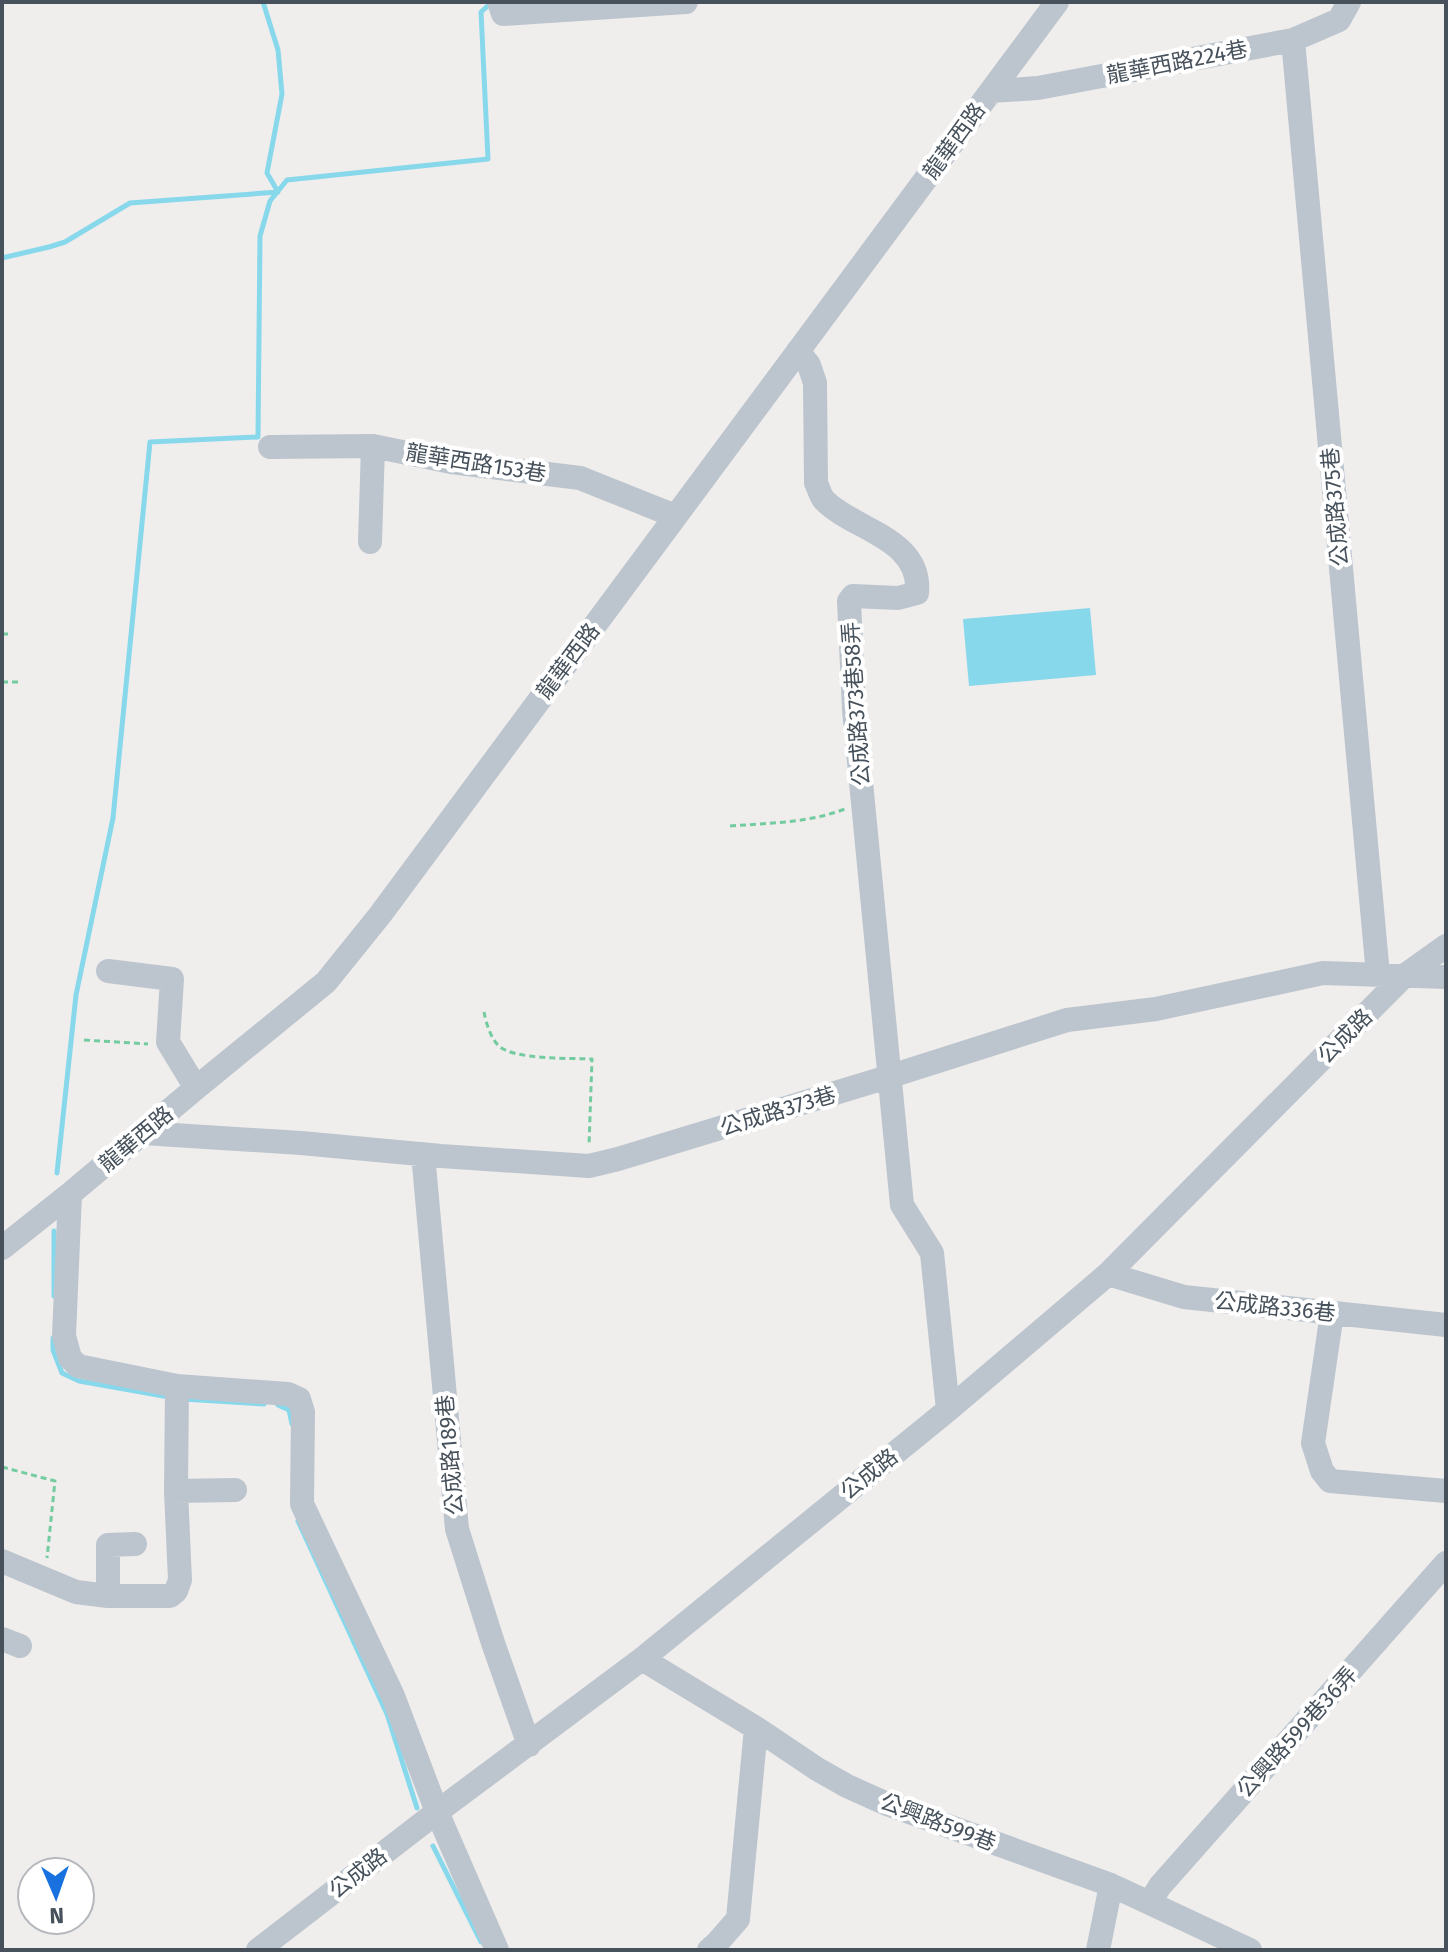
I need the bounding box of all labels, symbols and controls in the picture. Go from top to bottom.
street label: 龍華西路224巷 [1104,35,1250,89]
street label: 龍華西路 [917,97,991,185]
street label: 龍華西路153巷 [404,439,548,487]
street label: 公成路375巷 [1316,446,1354,568]
street label: 龍華西路 [531,618,605,704]
street label: 公成路373巷58弄 [837,621,875,787]
street label: 公成路 [1312,1003,1378,1069]
street label: 公成路373巷 [717,1081,839,1141]
street label: 龍華西路 [94,1100,178,1178]
street label: 公成路336巷 [1213,1287,1337,1327]
street label: 公成路189巷 [431,1394,469,1516]
street label: 公成路 [835,1443,903,1505]
street label: 公興路599巷36弄 [1231,1661,1363,1803]
street label: 公興路599巷 [876,1788,1000,1856]
street label: 公成路 [324,1842,392,1904]
north arrow [16,1856,96,1936]
text: N [49,1902,64,1929]

